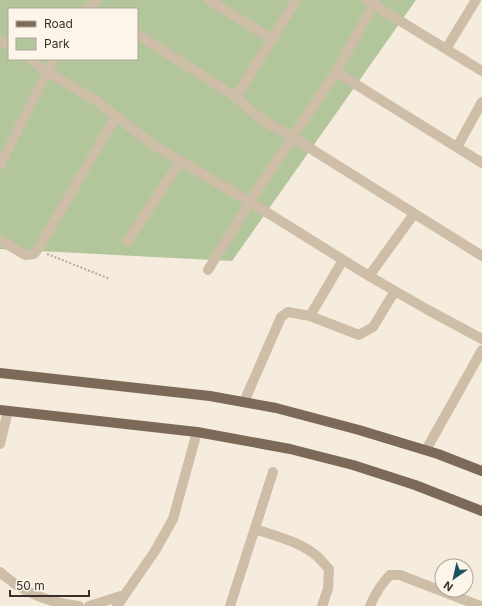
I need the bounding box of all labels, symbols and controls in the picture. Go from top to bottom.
legend [8,8,138,60]
text: Road [44,16,73,31]
text: Park [44,36,70,51]
north arrow [434,558,474,598]
scale bar [10,572,89,598]
text: 50 m [16,578,45,593]
text: N [441,578,456,594]

